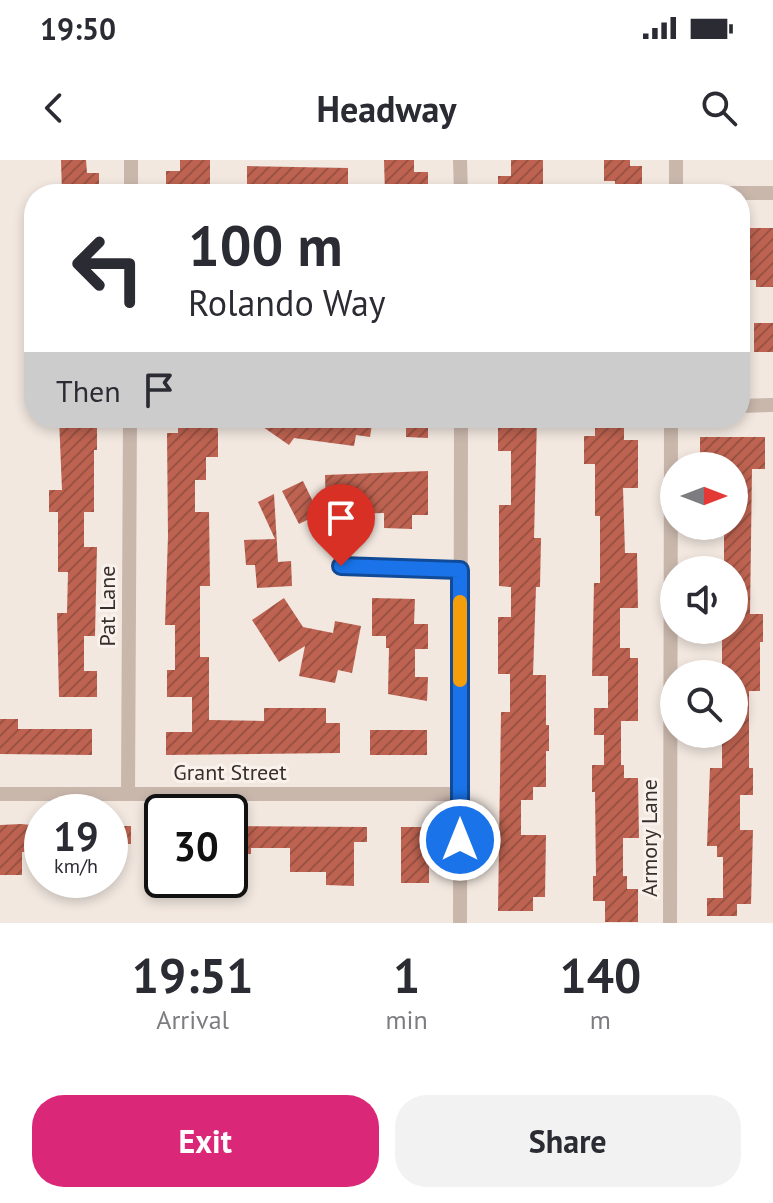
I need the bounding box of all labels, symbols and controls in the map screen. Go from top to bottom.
text: 19:50 [40,9,116,48]
text: Headway [316,85,457,132]
icon: back [32,86,76,130]
icon: search [697,86,741,130]
text: 100 m [188,209,343,281]
icon: left [56,216,160,320]
text: Rolando Way [188,279,386,326]
icon: arrive [137,368,181,412]
text: Then [56,371,121,410]
north arrow [660,452,748,540]
map controls [660,452,748,748]
pin [307,484,375,566]
icon: arrive [319,496,363,540]
button: sound [660,556,748,644]
street label: Pat Lane [93,566,121,646]
button: search [660,660,748,748]
street label: Grant Street [173,758,287,786]
street label: Armory Lane [635,779,663,897]
speed limit sign: 30 [144,794,248,898]
position arrow [418,798,502,882]
text: 19 [53,810,99,862]
text: km/h [54,853,98,879]
text: 19:51 [132,944,254,1006]
text: 1 [393,944,420,1006]
text: 140 [560,944,641,1006]
text: Arrival [156,1003,229,1036]
text: min [385,1003,428,1036]
text: m [590,1003,611,1036]
button: Exit [32,1095,379,1187]
button: Share [395,1095,741,1187]

